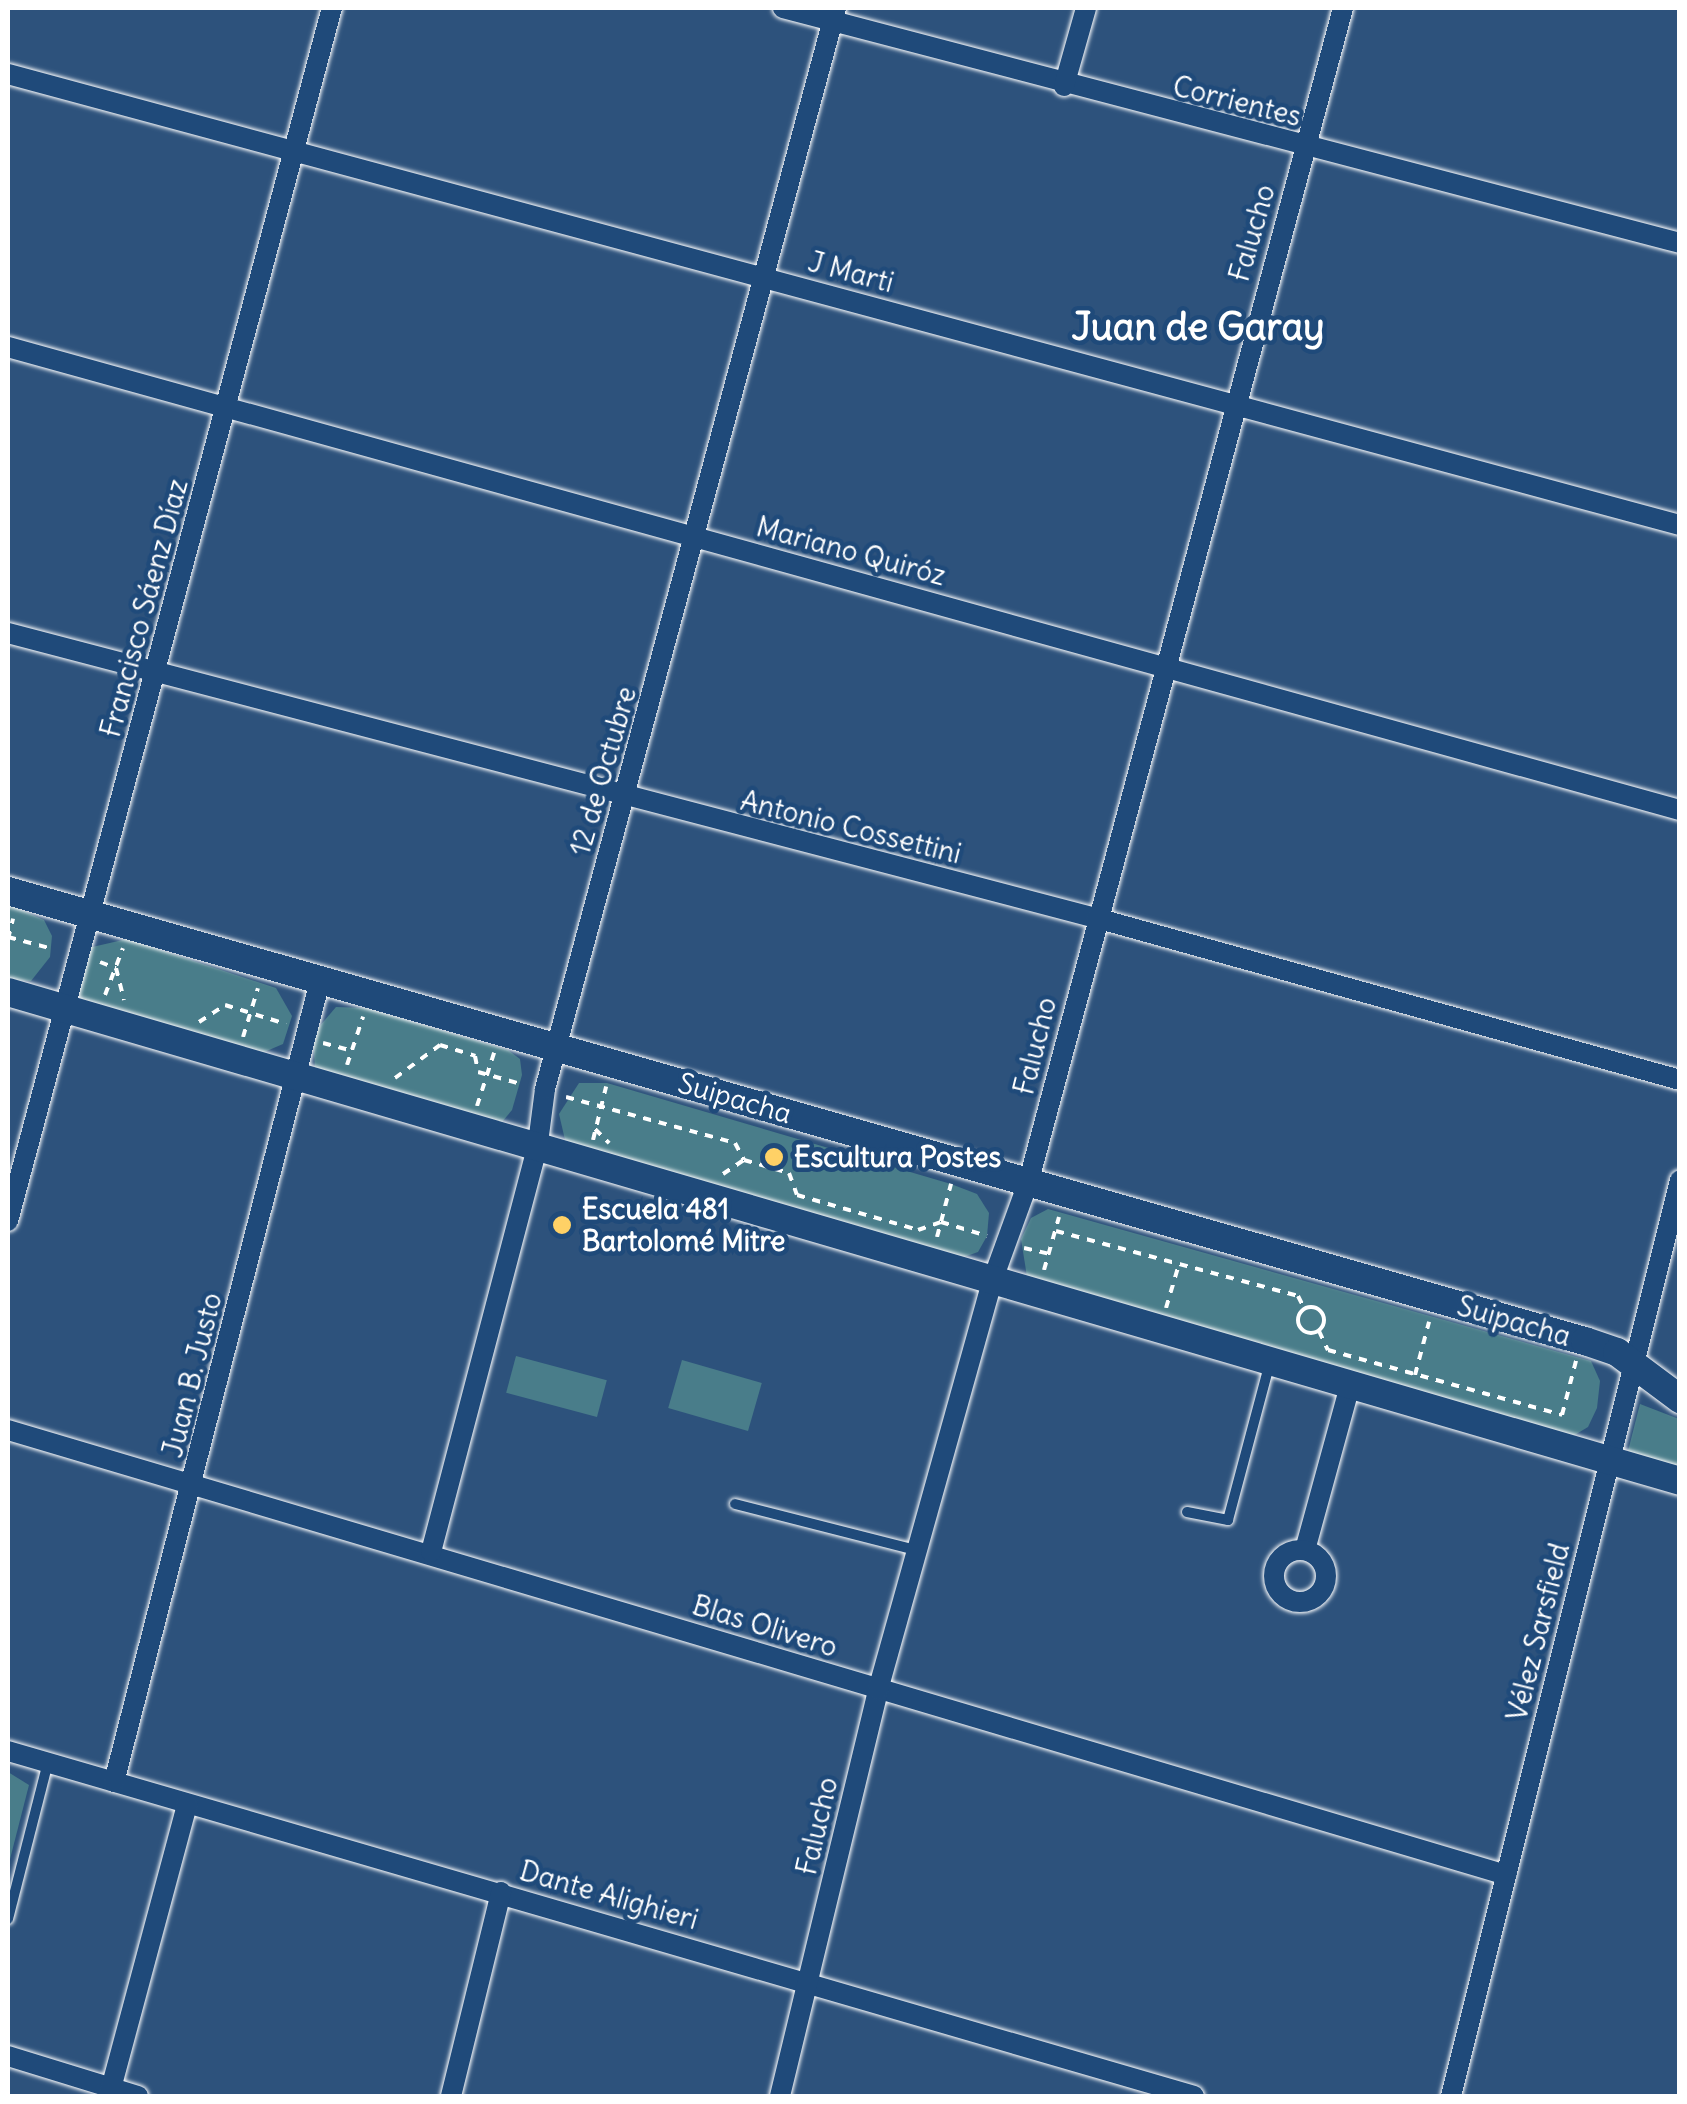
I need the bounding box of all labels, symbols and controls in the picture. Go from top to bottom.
street label: Corrientes [1169,69,1305,133]
street label: Falucho [1222,181,1282,285]
street label: J Marti [805,245,897,299]
district label: Juan de Garay [1071,304,1325,350]
street label: Francisco Sáenz Díaz [93,475,195,741]
street label: Mariano Quiróz [753,510,949,592]
street label: 12 de Octubre [563,683,643,859]
street label: Antonio Cossettini [737,783,965,871]
street label: Falucho [1007,994,1063,1098]
street label: Suipacha [674,1066,796,1130]
place label: Escultura Postes [794,1140,1001,1174]
marker: Escultura Postes [763,1146,785,1168]
place label: Escuela 481 Bartolomé Mitre [582,1192,785,1258]
marker: Escuela 481 Bartolomé Mitre [551,1214,573,1236]
street label: Juan B. Justo [155,1289,229,1461]
street label: Suipacha [1453,1289,1575,1353]
street label: Vélez Sarsfield [1500,1540,1576,1724]
street label: Blas Olivero [688,1588,842,1664]
street label: Falucho [789,1774,845,1878]
street label: Dante Alighieri [516,1853,702,1937]

